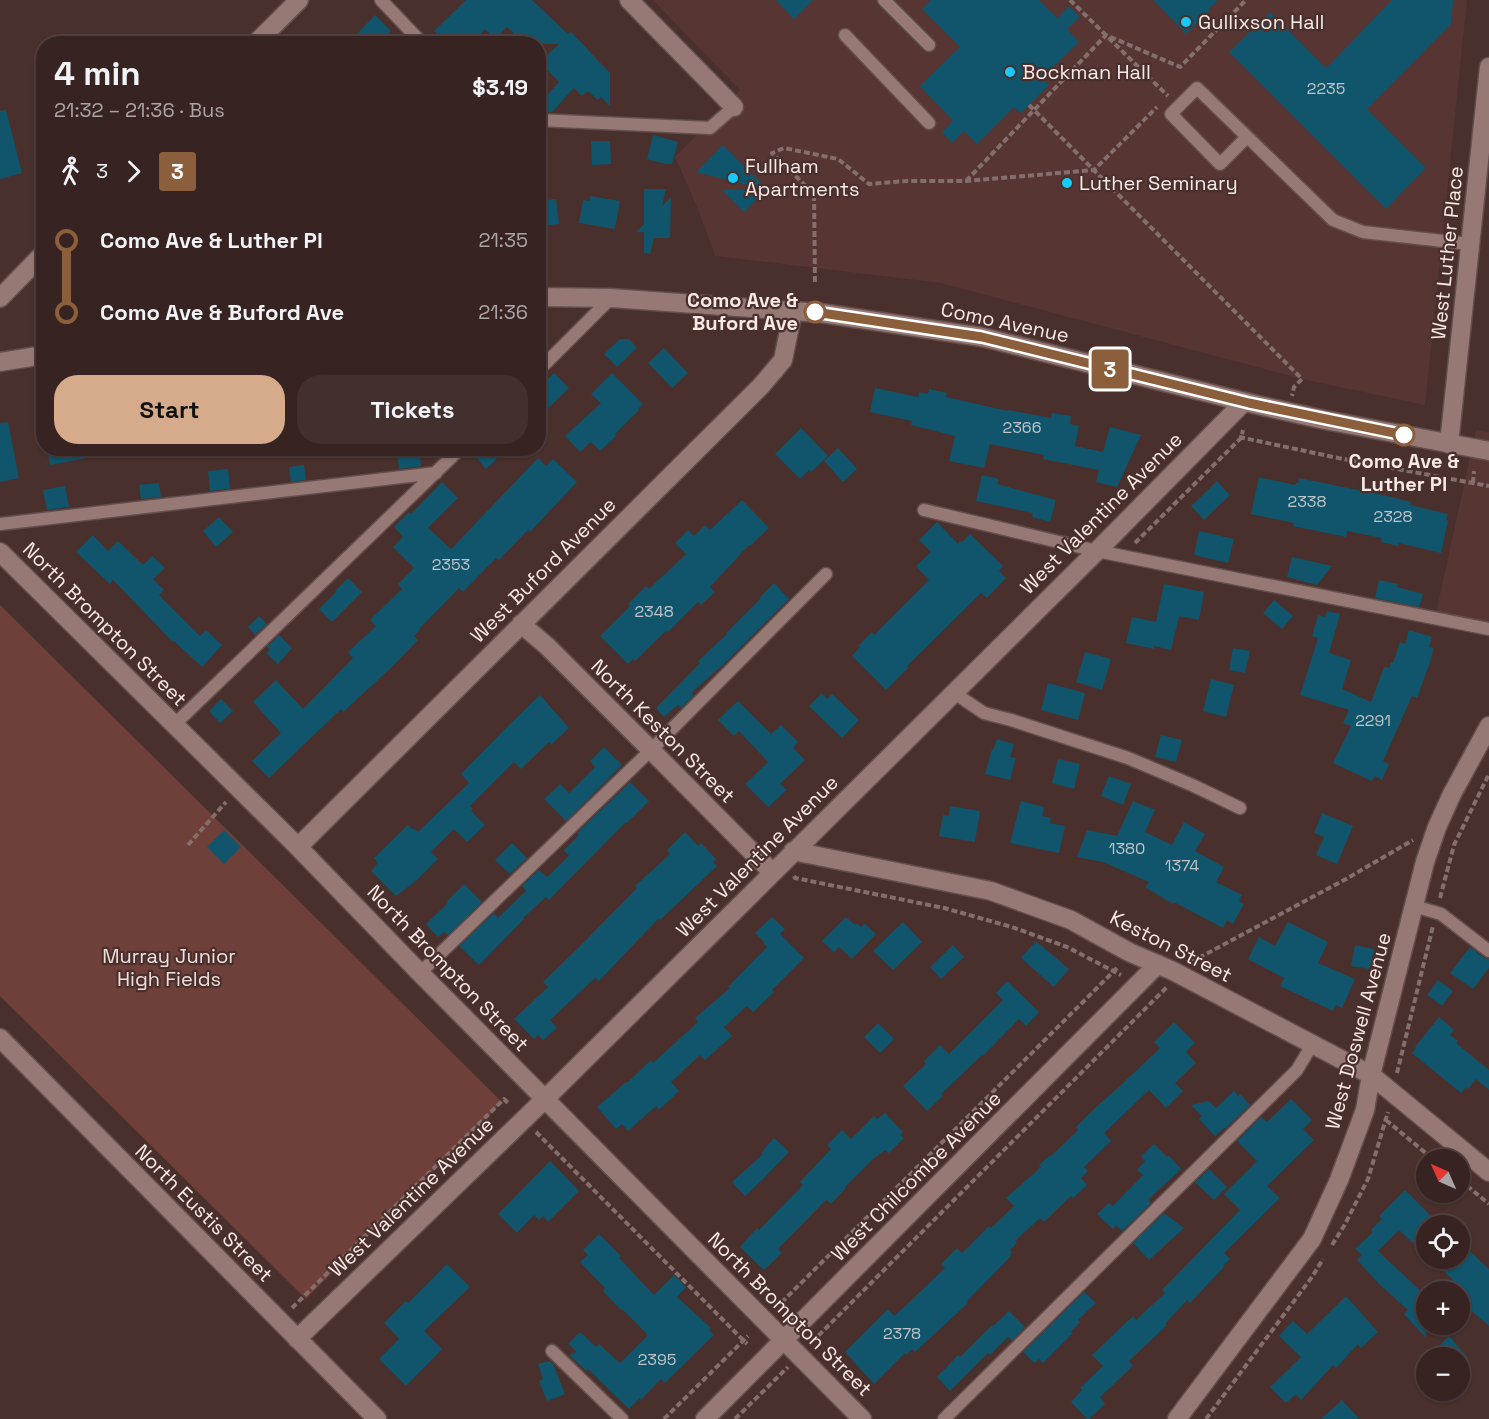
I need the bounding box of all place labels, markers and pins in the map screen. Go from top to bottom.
place label: Gullixson Hall [1198,9,1324,35]
marker: Gullixson Hall [1179,15,1193,29]
place label: Bockman Hall [1022,59,1151,85]
marker: Bockman Hall [1003,65,1017,79]
place label: Fullham Apartments [745,153,859,202]
place label: Luther Seminary [1079,170,1238,196]
marker: Fullham Apartments [726,171,740,185]
marker: Luther Seminary [1060,176,1074,190]
place label: Como Ave & Buford Ave [687,287,798,336]
marker: Como Ave & Buford Ave [804,301,826,323]
marker: Como Ave & Luther Pl [1393,424,1415,446]
place label: Como Ave & Luther Pl [1349,448,1460,497]

